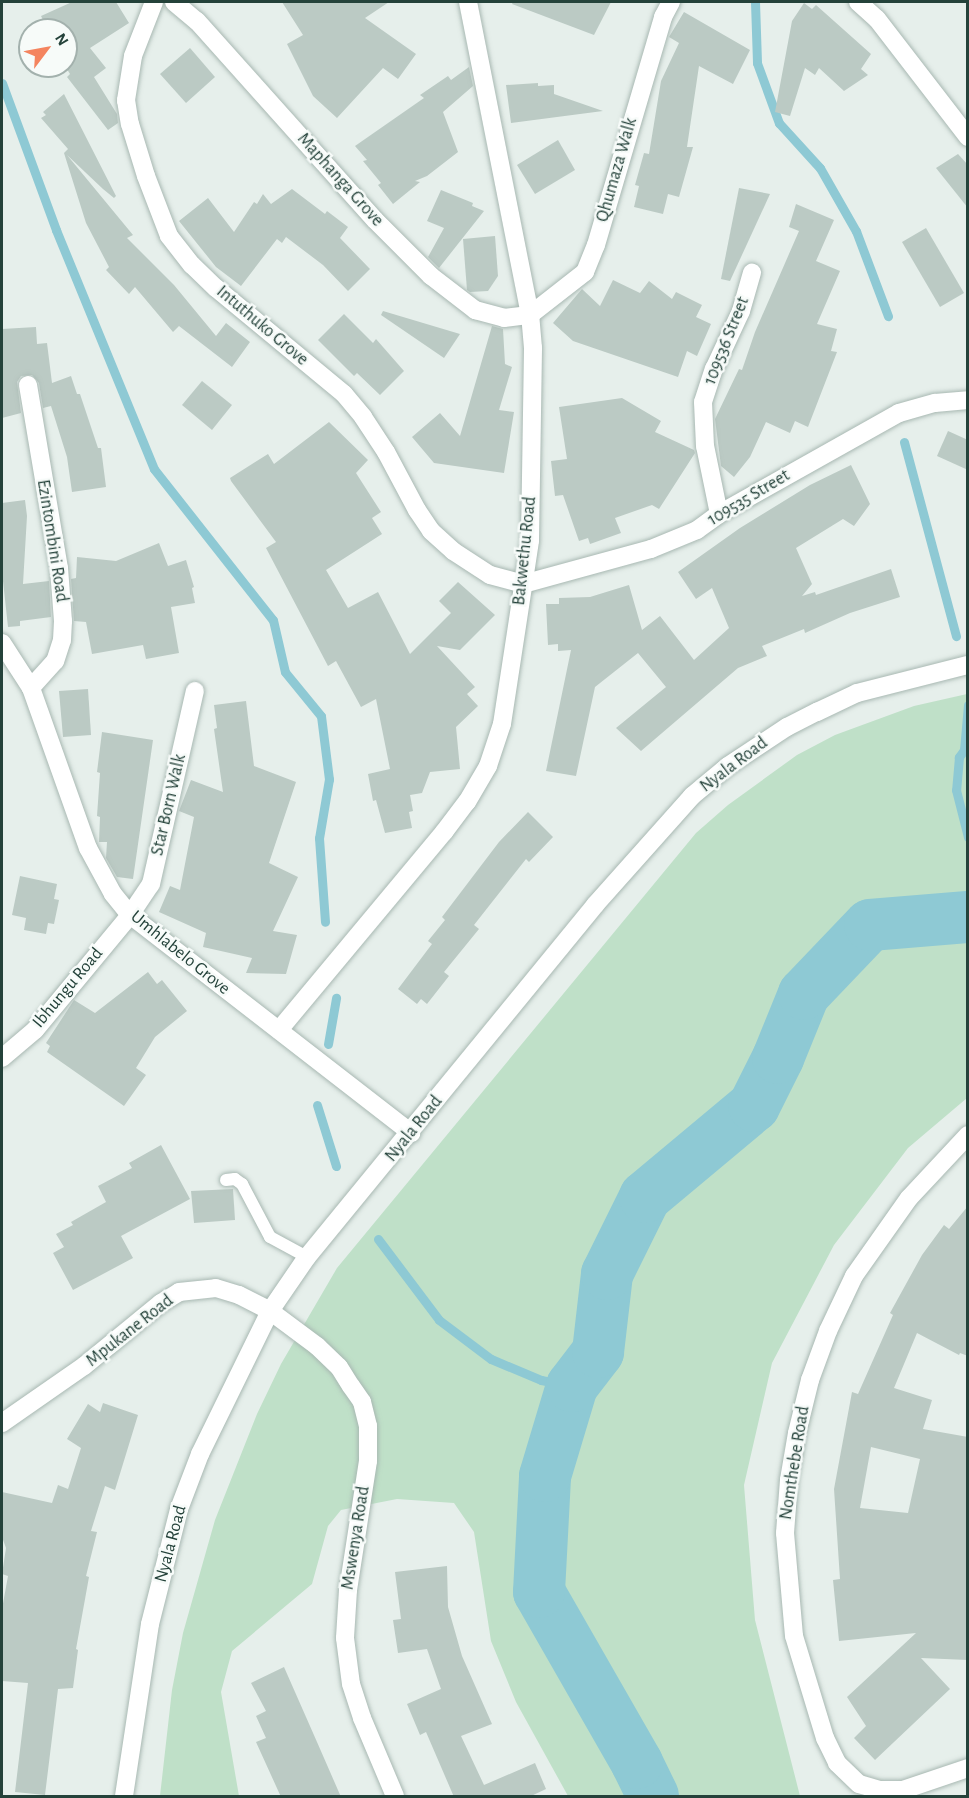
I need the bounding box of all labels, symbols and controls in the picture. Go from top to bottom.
north arrow [18,18,78,78]
text: N [52,31,71,48]
street label: Qhumaza Walk [592,115,642,225]
street label: Maphanga Grove [292,129,388,231]
street label: Intuthuko Grove [212,281,312,371]
street label: 109536 Street [700,294,754,388]
street label: 109535 Street [704,465,794,531]
street label: Ezintombini Road [32,478,72,604]
street label: Bakwethu Road [509,495,541,607]
street label: Nyala Road [696,733,772,797]
street label: Star Born Walk [147,752,191,858]
street label: Umhlabelo Grove [126,906,234,1000]
street label: Ibhungu Road [28,943,108,1033]
street label: Nyala Road [381,1092,447,1166]
street label: Mpukane Road [82,1290,178,1372]
street label: Nomthebe Road [775,1405,815,1521]
street label: Mswenya Road [337,1485,375,1591]
street label: Nyala Road [150,1503,192,1585]

